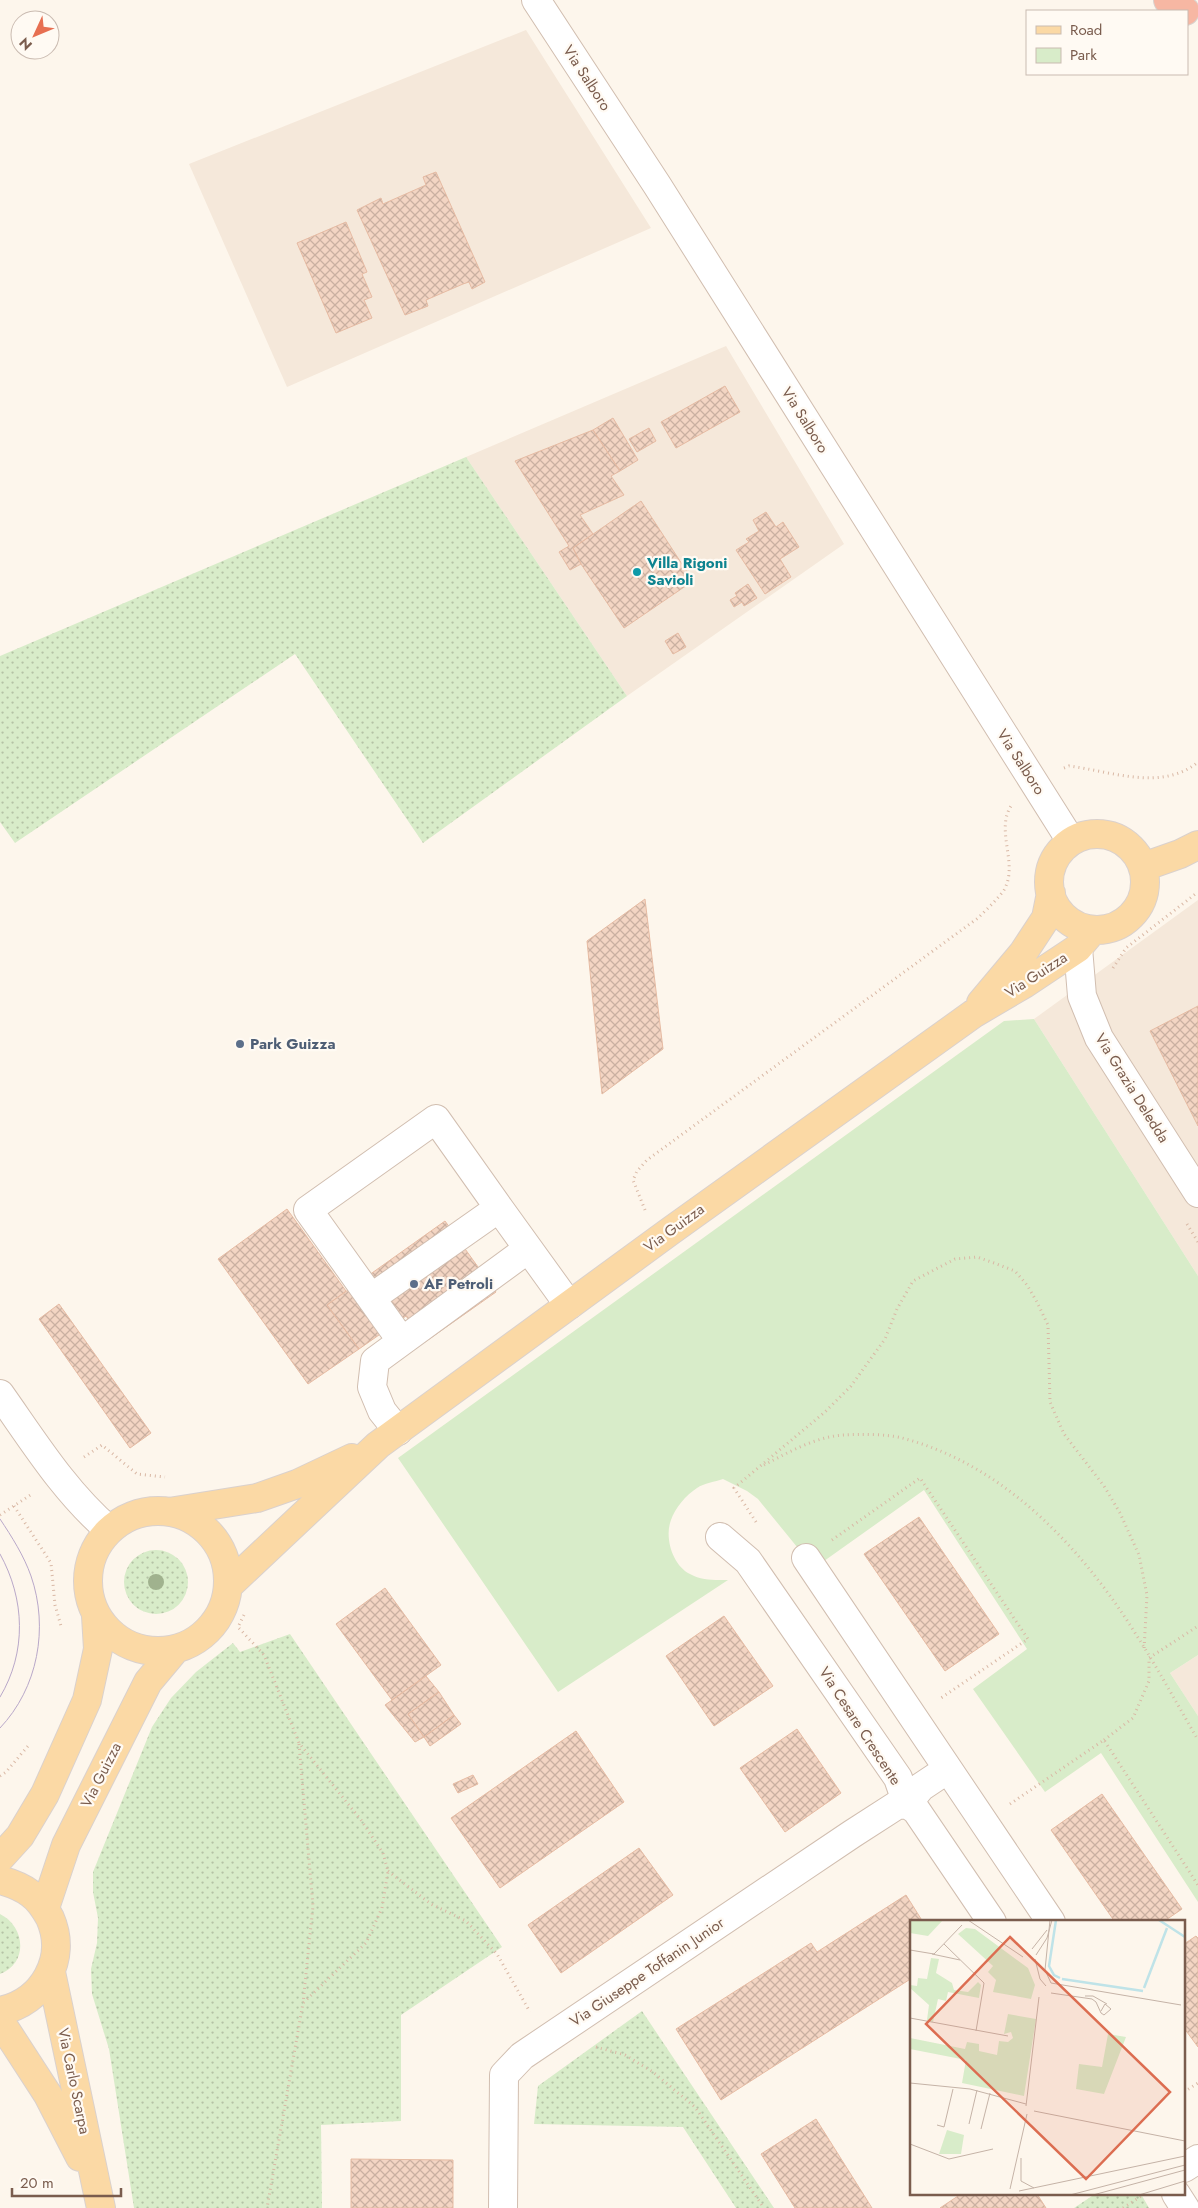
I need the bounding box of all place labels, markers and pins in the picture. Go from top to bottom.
place label: Villa Rigoni Savioli [646,552,727,591]
marker: Villa Rigoni Savioli [631,566,643,578]
place label: Park Guizza [250,1033,335,1055]
marker: Park Guizza [234,1038,246,1050]
place label: AF Petroli [423,1273,493,1295]
marker: AF Petroli [408,1278,420,1290]

